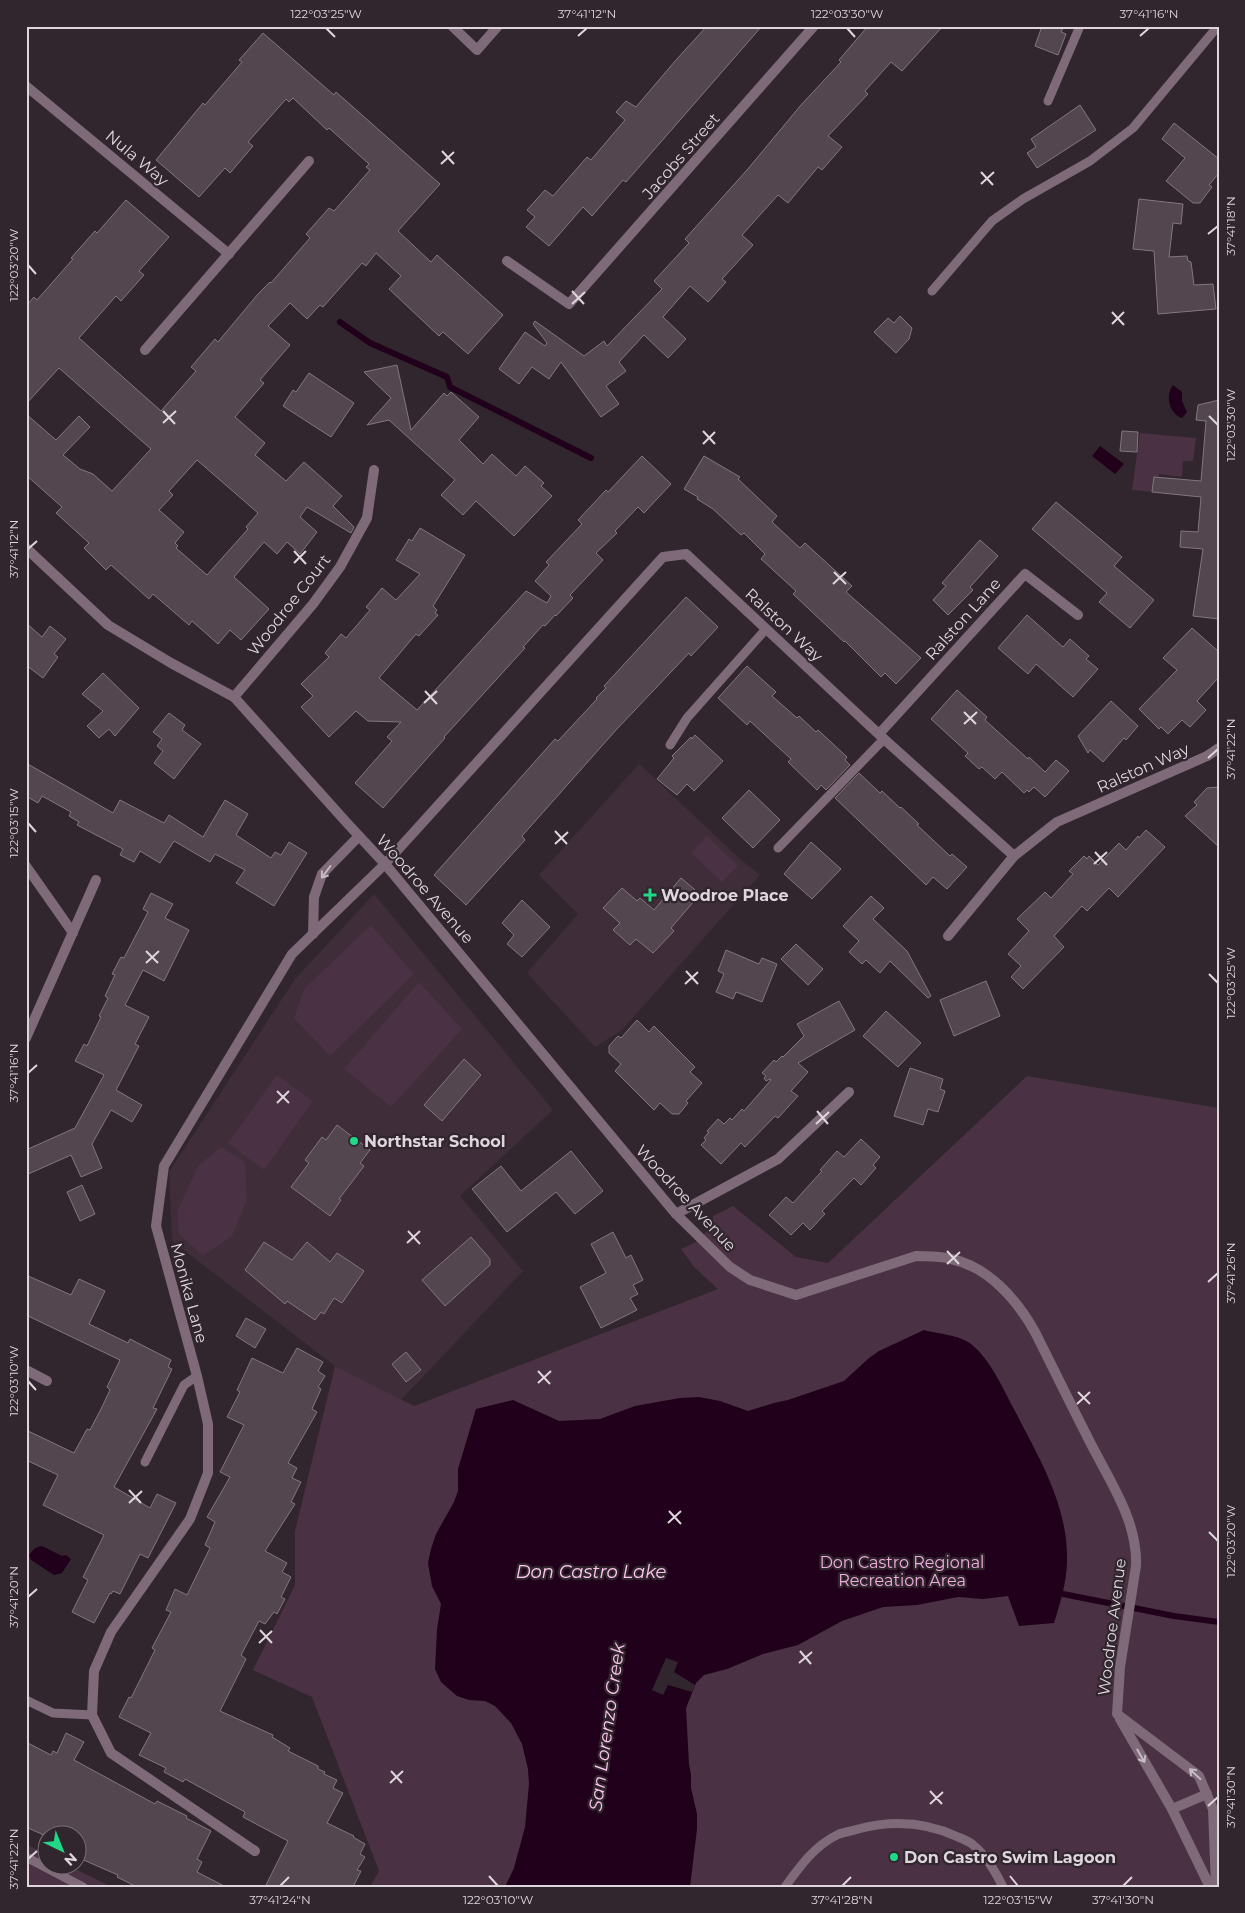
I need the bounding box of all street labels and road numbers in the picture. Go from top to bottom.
street label: Jacobs Street [638,109,724,204]
street label: Nula Way [102,126,173,190]
street label: Woodroe Court [244,550,335,659]
street label: Ralston Lane [921,574,1005,664]
street label: Ralston Way [741,584,827,666]
street label: Ralston Way [1094,739,1192,797]
street label: Woodroe Avenue [372,831,478,947]
street label: Woodroe Avenue [632,1141,740,1255]
street label: Monika Lane [167,1241,211,1345]
street label: Woodroe Avenue [1094,1557,1130,1697]

